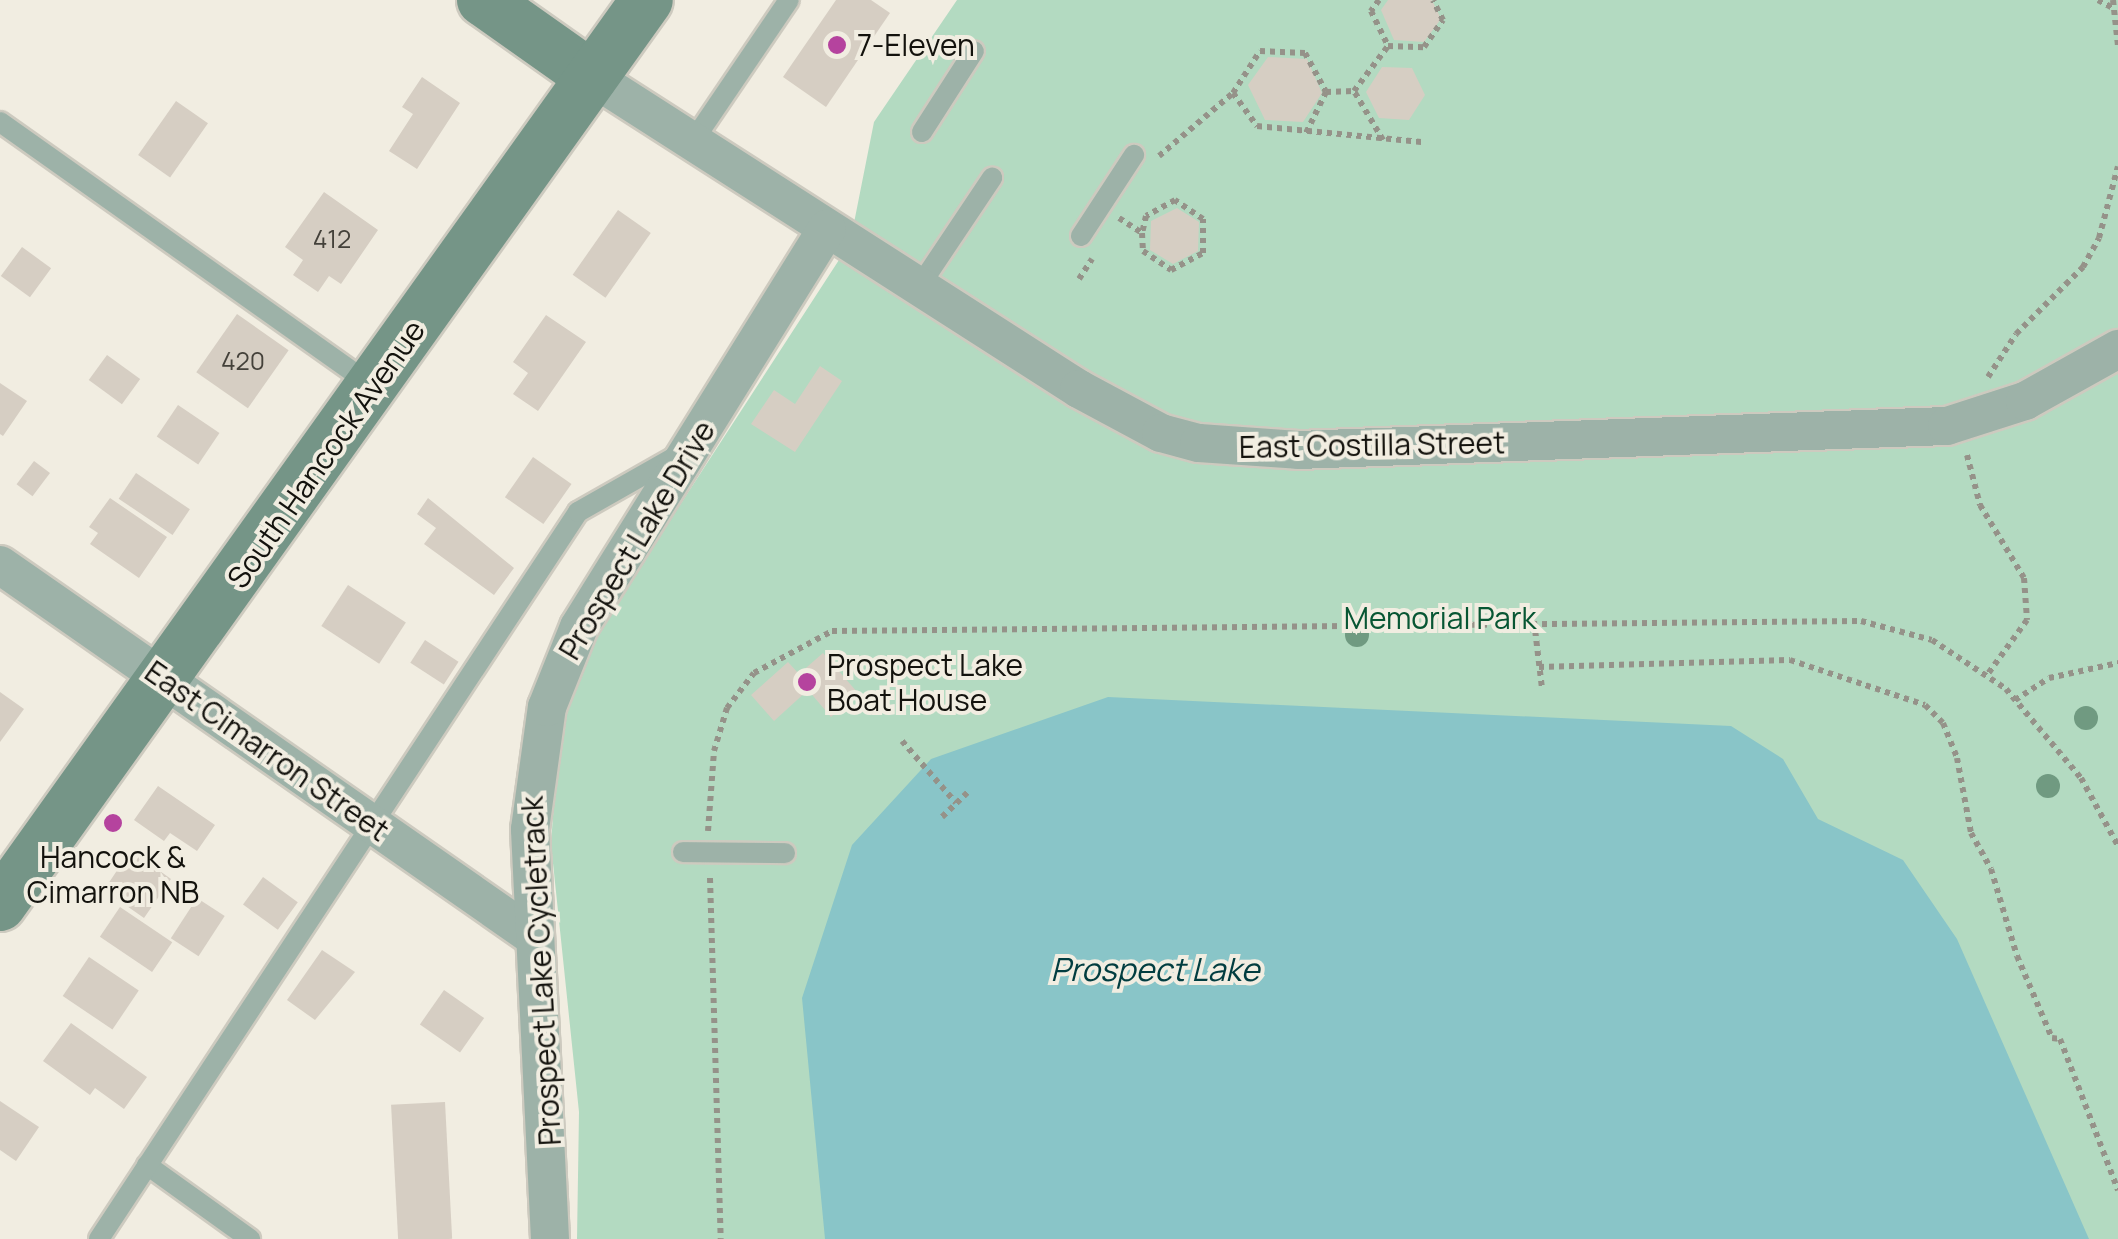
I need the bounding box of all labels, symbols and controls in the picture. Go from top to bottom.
place label: 7-Eleven [857,27,975,63]
marker: 7-Eleven [826,34,848,56]
house number: 412 [313,224,351,254]
street label: South Hancock Avenue [220,313,432,595]
house number: 420 [221,346,265,376]
street label: Prospect Lake Drive [551,414,723,666]
street label: East Costilla Street [1239,425,1505,465]
park label: Memorial Park [1344,600,1536,636]
place label: Prospect Lake Boat House [827,647,1023,718]
street label: East Cimarron Street [138,653,396,849]
marker: Prospect Lake Boat House [796,671,818,693]
street label: Prospect Lake Cycletrack [514,795,568,1147]
marker: Hancock & Cimarron NB [102,812,124,834]
place label: Hancock & Cimarron NB [27,839,199,910]
water label: Prospect Lake [1050,950,1260,988]

